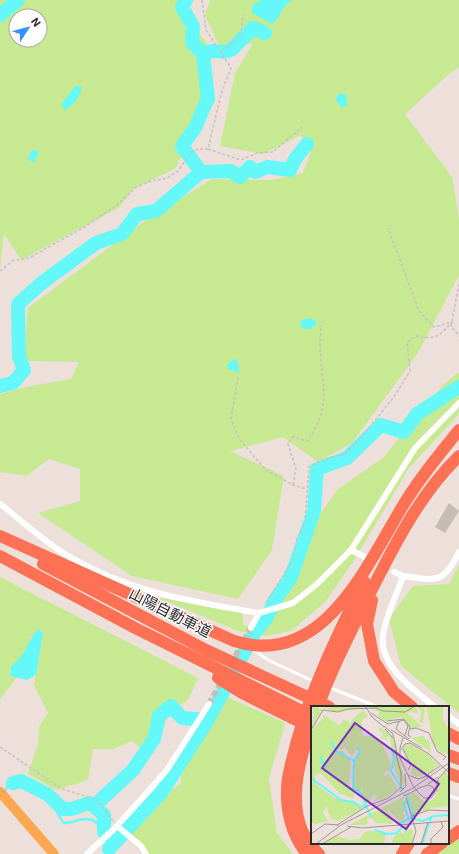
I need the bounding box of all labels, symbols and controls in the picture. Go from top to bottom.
north arrow [8,8,48,48]
text: N [29,15,44,29]
street label: 山陽自動車道 [126,584,215,641]
inset map [311,706,449,844]

